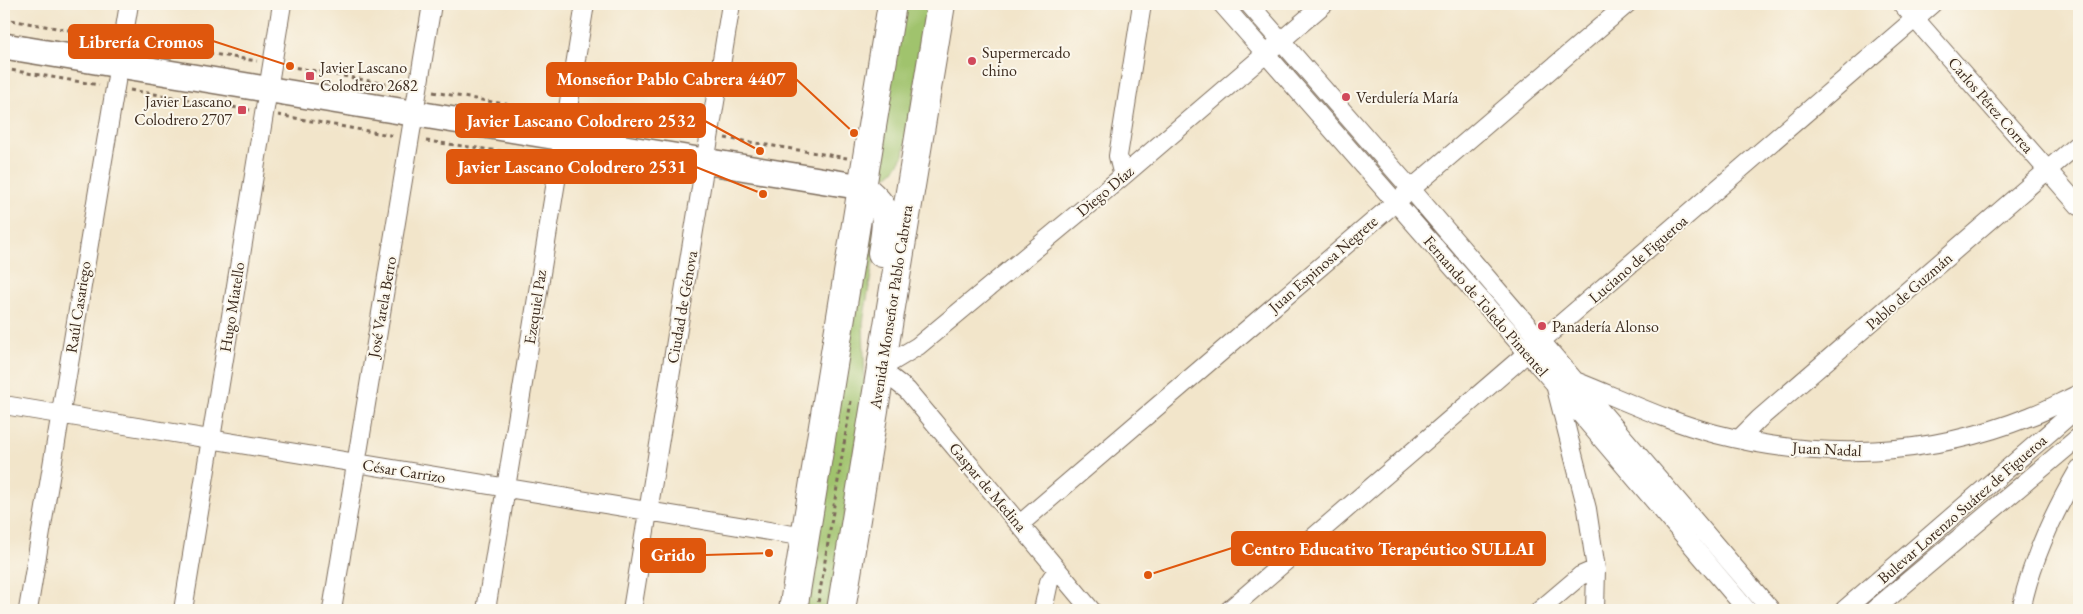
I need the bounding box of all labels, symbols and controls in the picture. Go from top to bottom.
callout: Librería Cromos [69,25,213,58]
text: Librería Cromos [79,30,203,53]
place label: Supermercado chino [982,42,1071,81]
street label: Carlos Pérez Correa [1943,52,2039,158]
marker: Supermercado chino [966,55,978,67]
place label: Javier Lascano Colodrero 2682 [318,57,418,96]
callout: Monseñor Pablo Cabrera 4407 [547,63,796,96]
text: Monseñor Pablo Cabrera 4407 [557,67,786,90]
marker: Javier Lascano Colodrero 2682 [304,70,316,82]
place label: Verdulería María [1356,87,1459,108]
place label: Javier Lascano Colodrero 2707 [134,91,232,130]
marker: Verdulería María [1340,91,1352,103]
marker: Javier Lascano Colodrero 2707 [236,104,248,116]
callout: Javier Lascano Colodrero 2532 [456,104,705,137]
text: Javier Lascano Colodrero 2532 [464,109,696,132]
callout: Javier Lascano Colodrero 2531 [447,150,696,183]
text: Javier Lascano Colodrero 2531 [455,155,687,178]
street label: Diego Díaz [1072,161,1138,221]
street label: Avenida Monseñor Pablo Cabrera [864,203,918,412]
street label: Luciano de Figueroa [1584,210,1692,308]
street label: Juan Espinosa Negrete [1262,211,1382,319]
street label: Fernando de Toledo Pimentel [1419,231,1553,381]
street label: Pablo de Guzmán [1861,247,1957,334]
street label: Ciudad de Génova [662,248,702,365]
street label: José Varela Berro [362,255,401,361]
street label: Raúl Casariego [60,259,96,355]
street label: Hugo Miatello [215,260,250,354]
street label: Ezequiel Paz [519,268,551,346]
place label: Panadería Alonso [1552,316,1659,337]
marker: Panadería Alonso [1536,320,1548,332]
street label: Bulevar Lorenzo Suárez de Figueroa [1873,429,2052,588]
street label: Juan Nadal [1790,437,1862,461]
street label: Gaspar de Medina [944,438,1032,537]
street label: César Carrizo [361,454,447,488]
callout: Centro Educativo Terapéutico SULLAI [1232,532,1545,565]
text: Centro Educativo Terapéutico SULLAI [1242,537,1535,560]
callout: Grido [641,539,705,572]
text: Grido [651,543,695,566]

